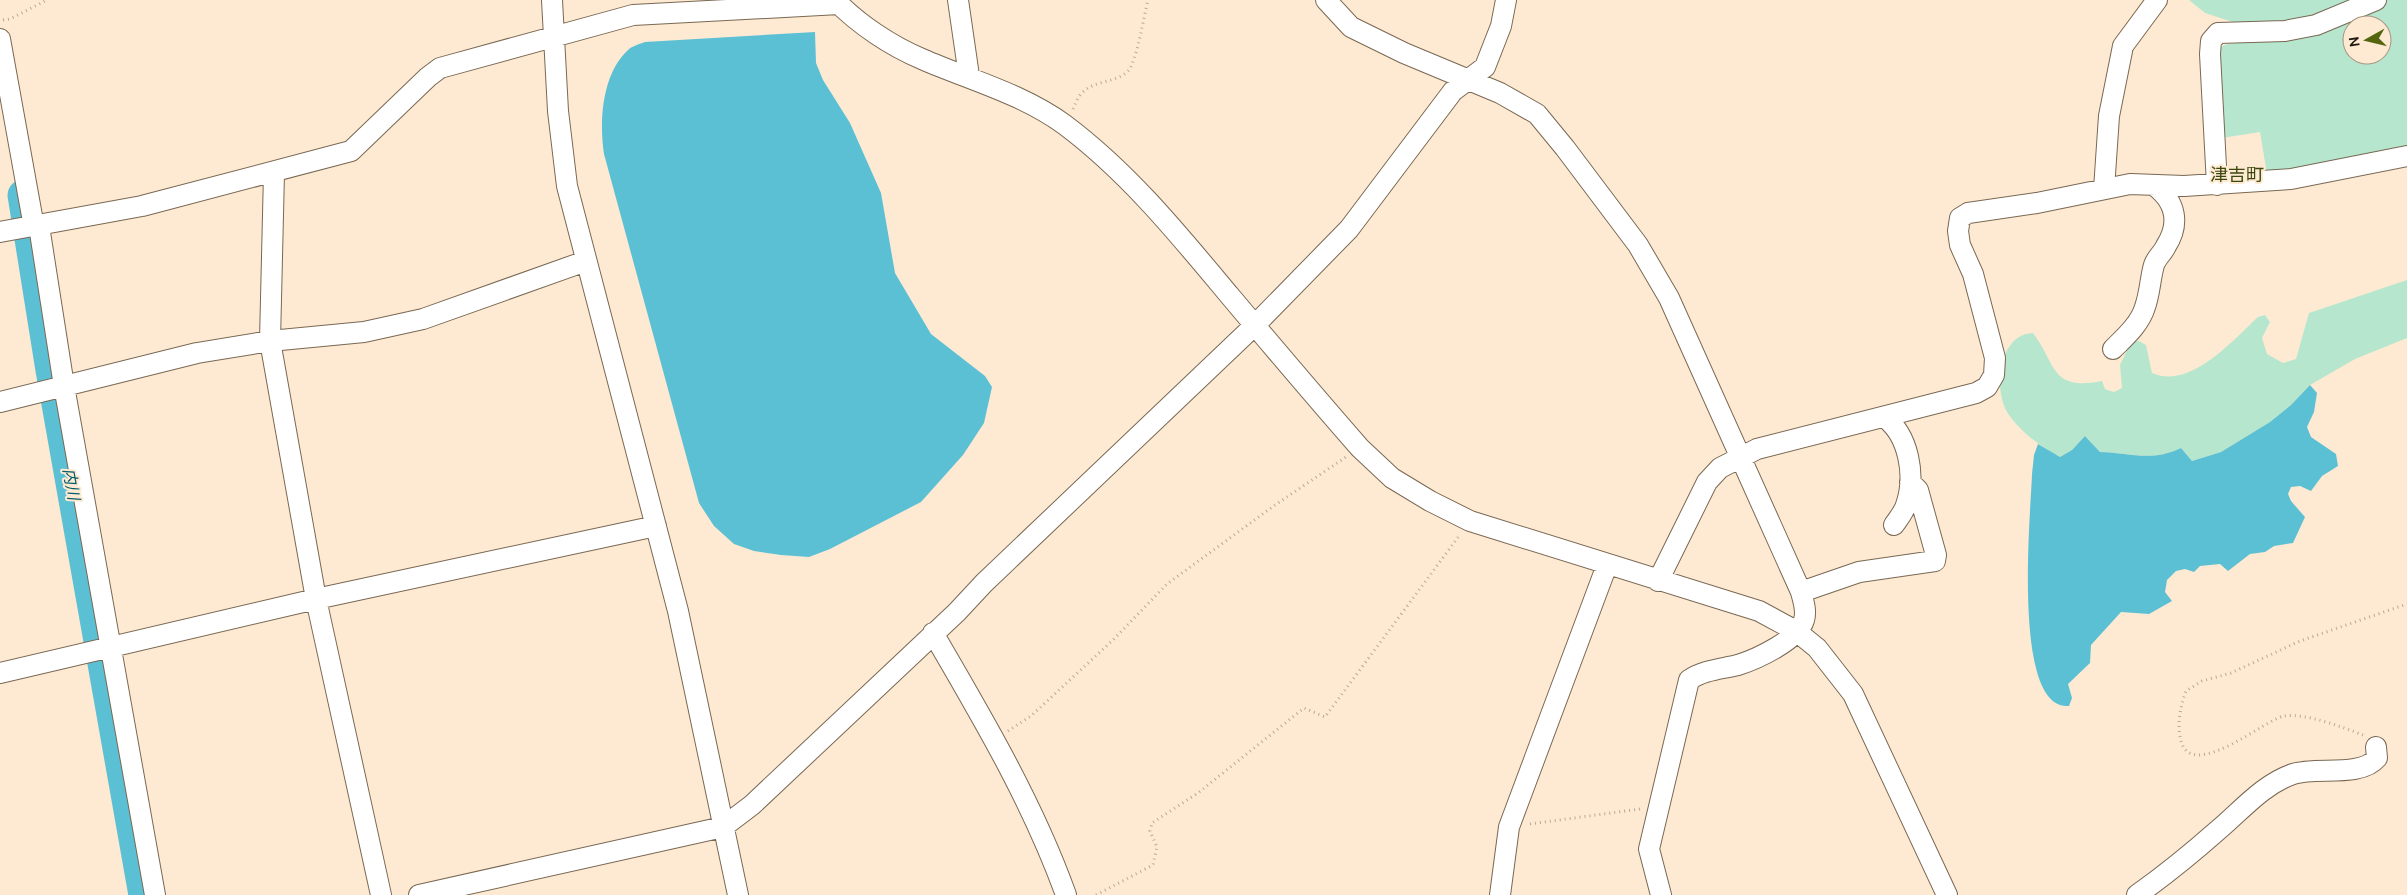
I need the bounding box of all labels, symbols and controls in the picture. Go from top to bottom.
north arrow [2342,15,2392,65]
text: N [2345,36,2363,48]
district label: 津吉町 [2210,164,2264,184]
water label: 内川 [60,467,84,503]

